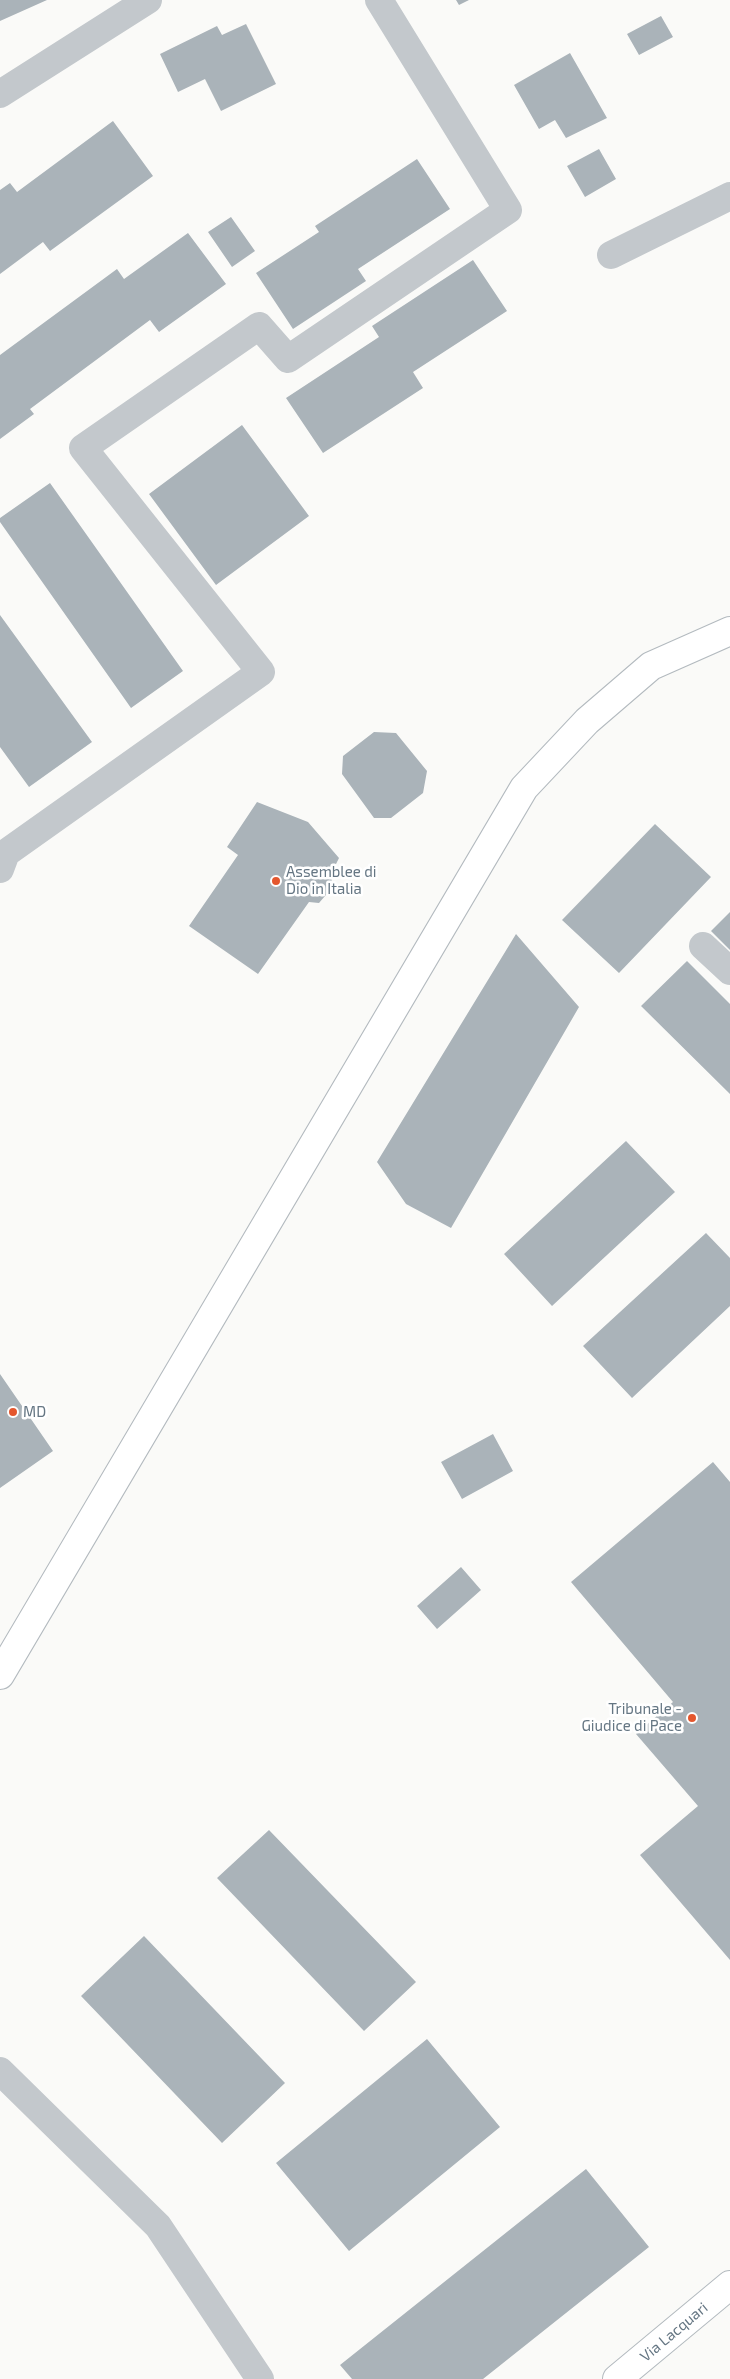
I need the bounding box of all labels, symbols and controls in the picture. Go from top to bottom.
place label: Assemblee di Dio in Italia [286,863,377,898]
marker: Assemblee di Dio in Italia [270,875,282,887]
place label: MD [23,1403,46,1421]
marker: MD [7,1406,19,1418]
place label: Tribunale - Giudice di Pace [581,1700,682,1735]
marker: Tribunale - Giudice di Pace [686,1712,698,1724]
street label: Via Lacquari [637,2299,711,2365]

